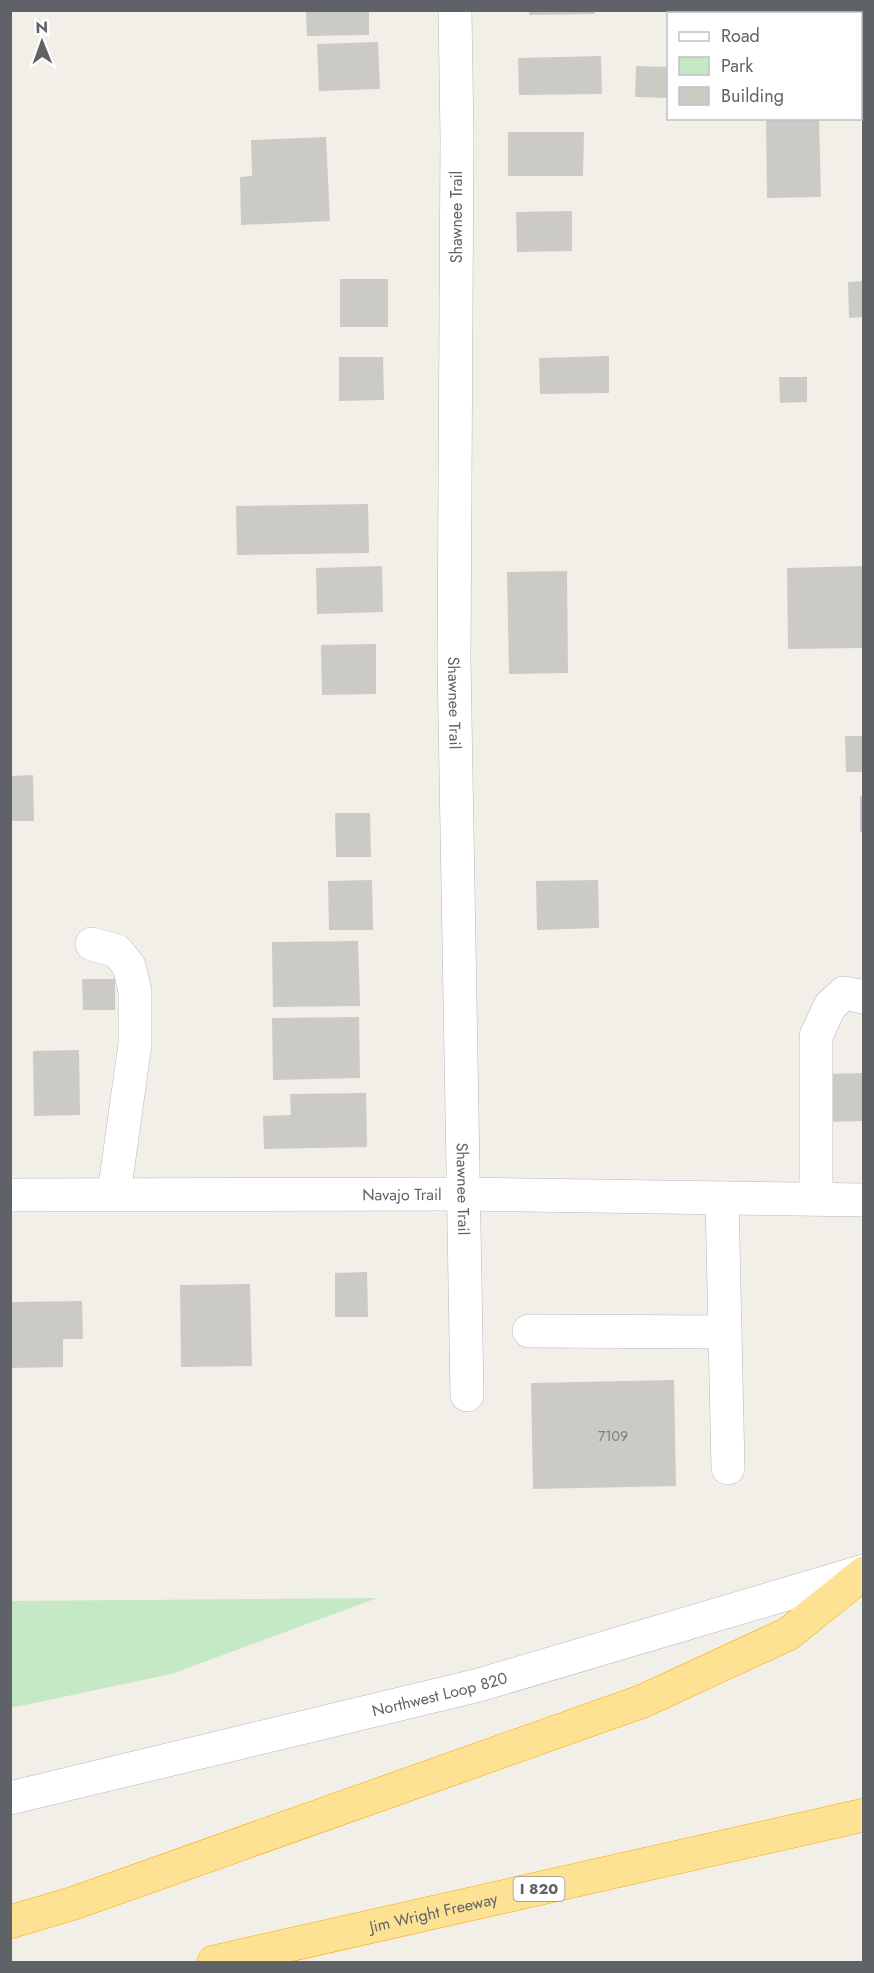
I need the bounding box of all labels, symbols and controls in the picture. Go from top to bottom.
north arrow [12,12,72,72]
legend [667,12,862,120]
text: N [35,16,48,39]
text: Road [721,23,760,49]
text: Park [721,53,753,79]
text: Building [721,83,784,109]
street label: Shawnee Trail [445,171,468,263]
street label: Shawnee Trail [442,656,467,749]
street label: Shawnee Trail [451,1142,476,1235]
street label: Navajo Trail [362,1183,442,1206]
house number: 7109 [598,1426,628,1446]
street label: Northwest Loop 820 [369,1666,510,1722]
road number: I 820 [514,1877,564,1901]
street label: Jim Wright Freeway [365,1887,501,1938]

